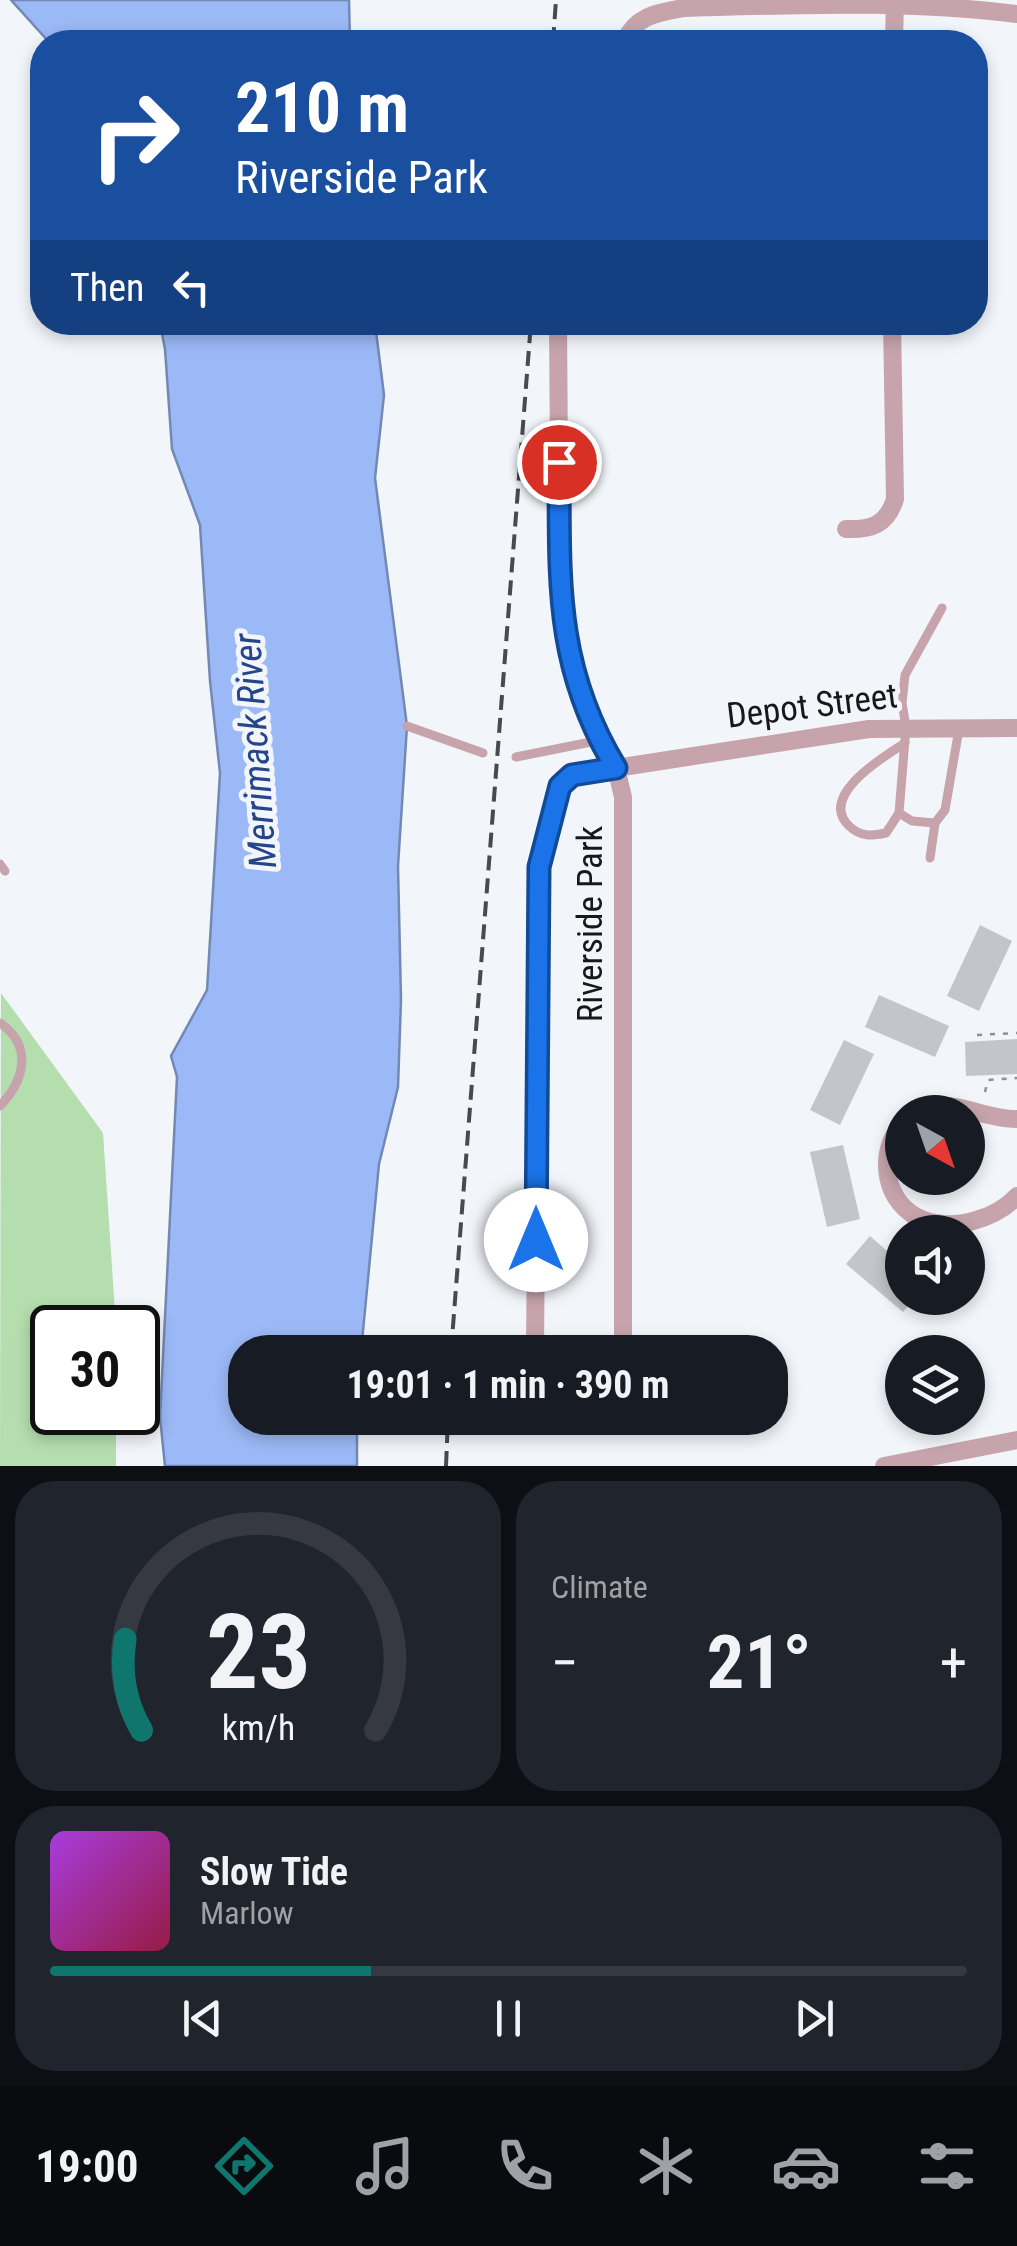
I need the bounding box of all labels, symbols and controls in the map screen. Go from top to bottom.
text: 210 m [235,67,409,149]
icon: right [70,70,200,200]
text: Riverside Park [235,151,488,204]
icon: left [164,260,219,315]
text: Then [70,266,144,310]
pin [517,420,602,505]
icon: arrive [532,435,587,490]
water label: Merrimack River [225,631,285,870]
street label: Depot Street [724,675,900,737]
street label: Riverside Park [570,825,611,1022]
north arrow [885,1095,985,1195]
map controls [885,1095,985,1435]
position arrow [484,1188,588,1292]
button: sound [885,1215,985,1315]
speed limit sign: 30 [30,1305,160,1435]
button: layers [885,1335,985,1435]
text: 19:01 · 1 min · 390 m [347,1363,669,1407]
text: Climate [551,1568,648,1606]
text: 23 [205,1592,311,1713]
text: 21° [707,1618,812,1706]
text: − [551,1631,579,1695]
text: + [940,1631,967,1695]
text: km/h [221,1707,295,1749]
text: Slow Tide [200,1850,348,1894]
text: Marlow [200,1894,293,1932]
icon: previous [175,1991,230,2046]
icon: pause [481,1991,536,2046]
icon: next [787,1991,842,2046]
icon: directions [209,2131,279,2201]
icon: music [350,2131,420,2201]
icon: phone [490,2131,560,2201]
icon: climate [631,2131,701,2201]
icon: car [771,2131,841,2201]
icon: filters [912,2131,982,2201]
text: 19:00 [35,2140,139,2193]

